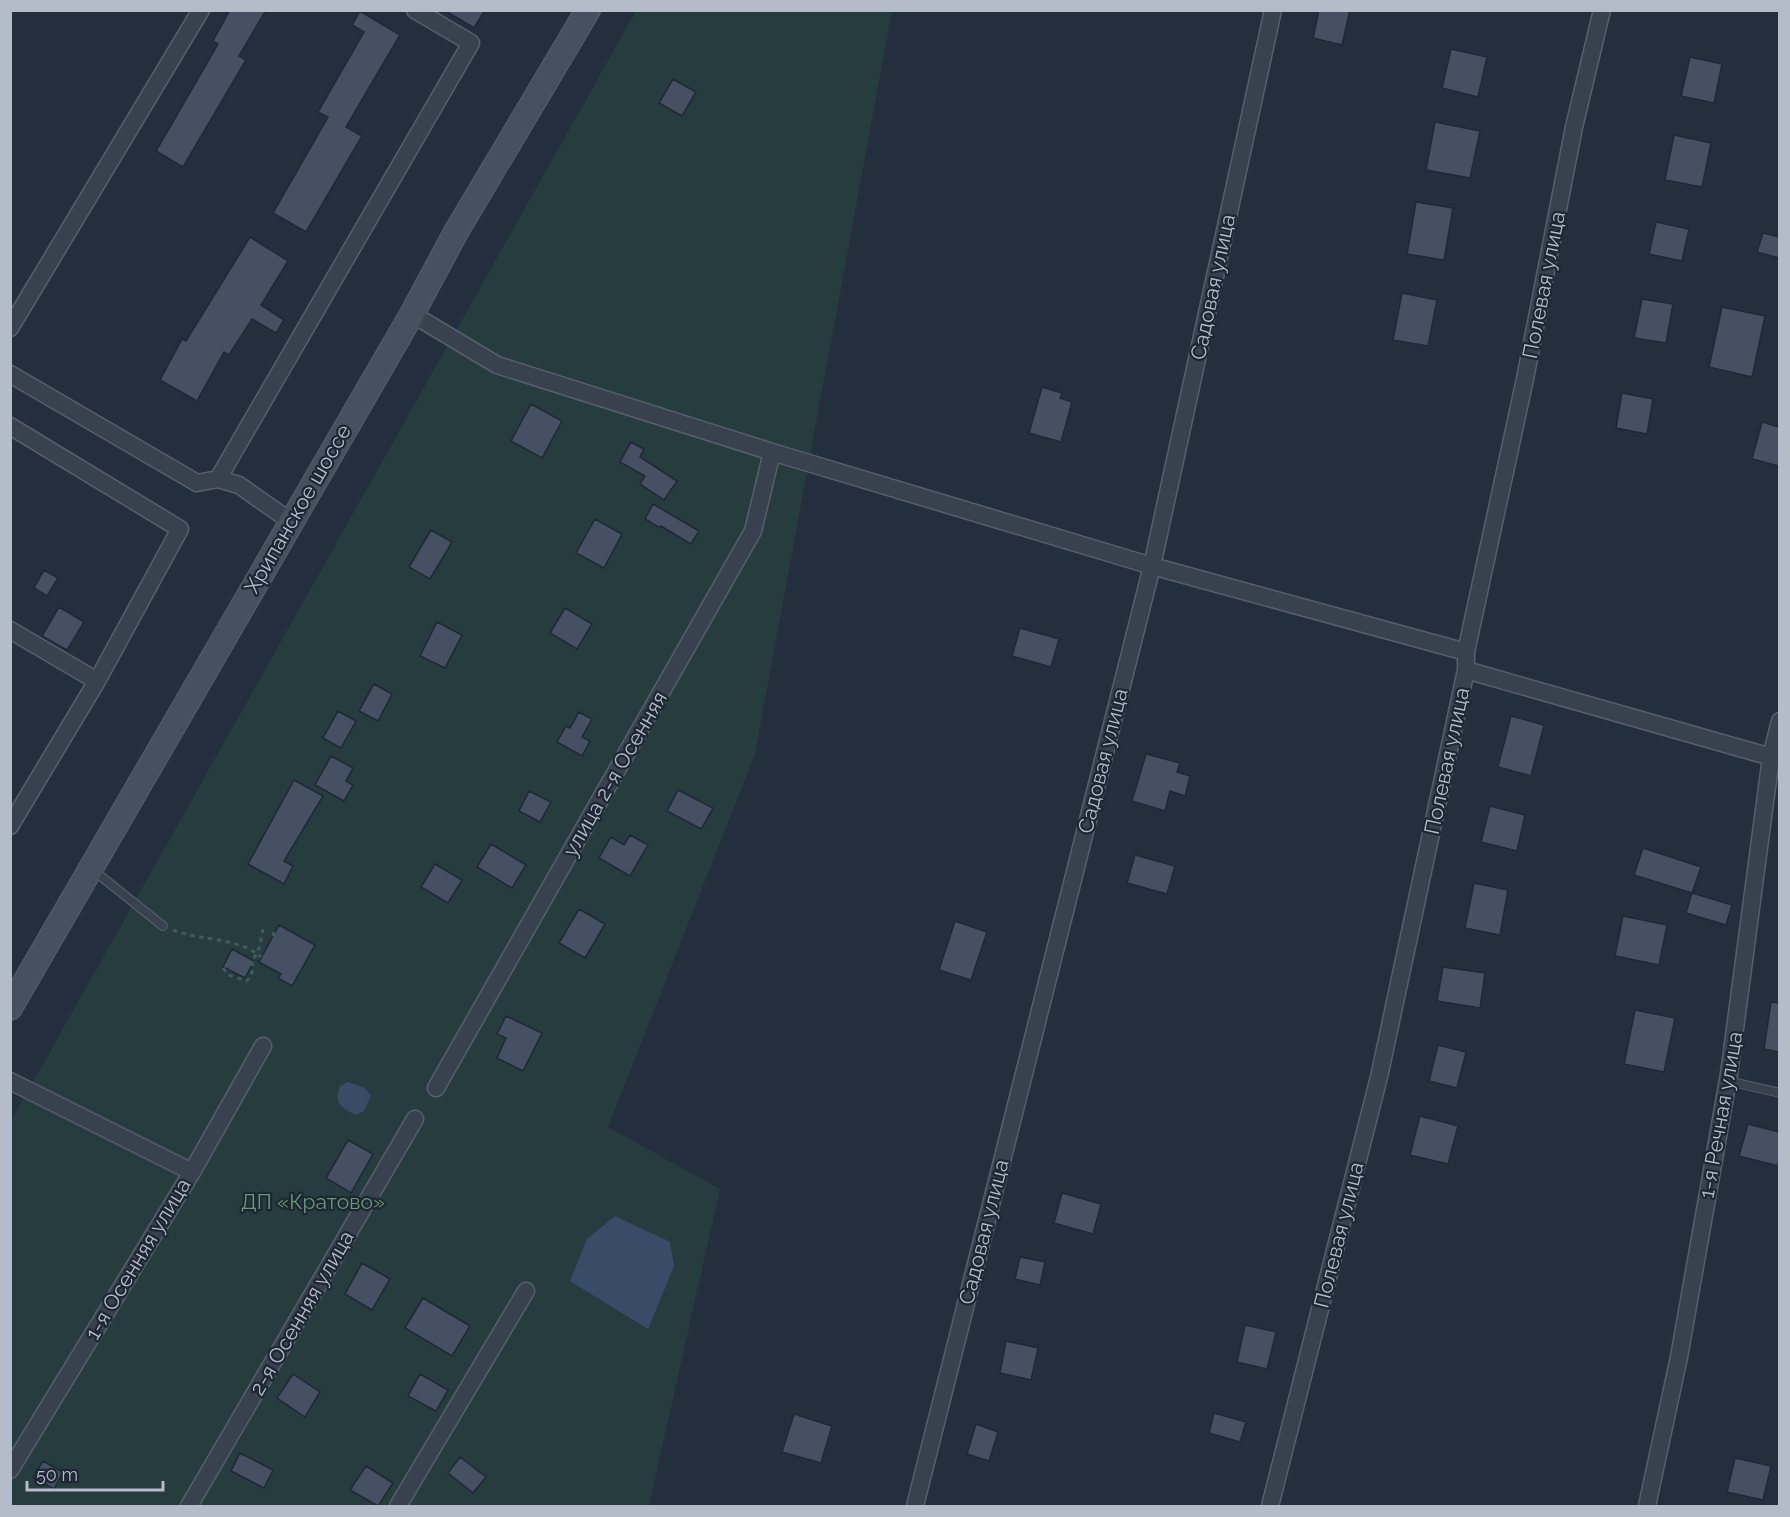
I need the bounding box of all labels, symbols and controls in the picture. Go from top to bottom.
street label: Полевая улица [1517,209,1570,361]
street label: Садовая улица [1185,212,1240,362]
street label: Хрипанское шоссе [239,420,356,598]
street label: Полевая улица [1419,685,1474,837]
street label: Садовая улица [1072,686,1133,836]
street label: улица 2-я Осенняя [557,687,672,861]
street label: 1-я Речная улица [1694,1030,1747,1200]
street label: Садовая улица [953,1157,1014,1307]
street label: Полевая улица [1308,1159,1369,1310]
street label: 1-я Осенняя улица [80,1174,196,1344]
park label: ДП «Кратово» [241,1189,385,1214]
street label: 2-я Осенняя улица [244,1226,359,1400]
scale bar [27,1454,164,1492]
text: 50 m [36,1464,78,1485]

